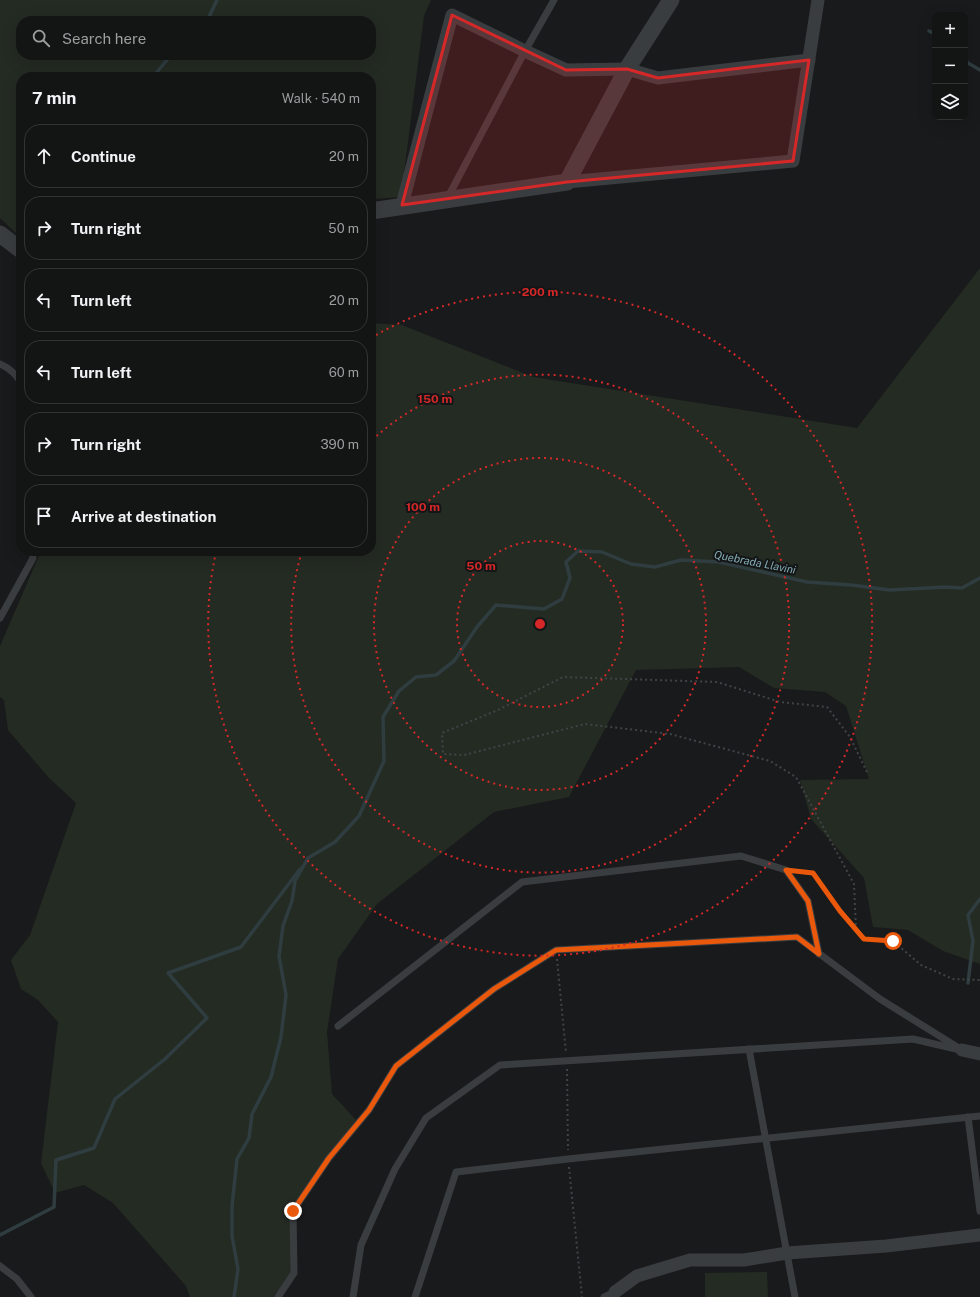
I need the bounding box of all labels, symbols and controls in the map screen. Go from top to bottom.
map controls [932,12,968,120]
button: + [932,12,968,48]
search box [16,16,376,60]
icon: search [30,27,52,49]
text: Search here [62,30,146,47]
button: − [932,48,968,84]
button: layers [932,84,968,120]
text: 7 min [32,88,76,108]
text: Walk · 540 m [282,91,360,106]
icon: ahead [33,145,55,167]
text: Continue [71,148,136,165]
text: 20 m [329,149,359,164]
icon: right [33,217,55,239]
text: Turn right [71,220,141,237]
text: 50 m [328,221,359,236]
text: 200 m [522,285,558,299]
icon: left [33,289,55,311]
text: Turn left [71,292,132,309]
text: 20 m [329,293,359,308]
icon: left [33,361,55,383]
text: Turn left [71,364,132,381]
text: 60 m [329,365,359,380]
text: 150 m [418,392,452,406]
icon: right [33,433,55,455]
text: Turn right [71,436,141,453]
text: 390 m [321,437,359,452]
text: 100 m [406,500,440,514]
icon: arrive [33,505,55,527]
text: Arrive at destination [71,508,216,525]
water label: Quebrada Llavini [713,548,797,576]
text: 50 m [466,559,496,573]
centre of rings [533,617,547,631]
route start [884,932,902,950]
route end [284,1202,302,1220]

